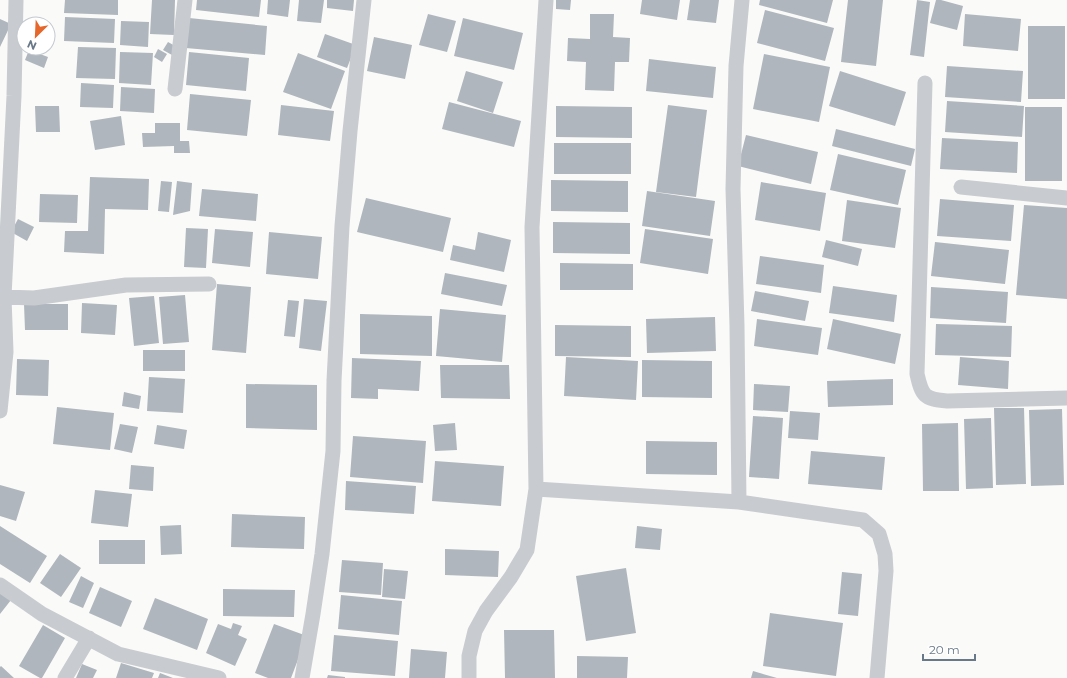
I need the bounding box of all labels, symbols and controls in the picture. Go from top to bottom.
north arrow [16,16,56,56]
text: N [25,37,39,53]
scale bar [923,636,975,662]
text: 20 m [929,642,960,657]

